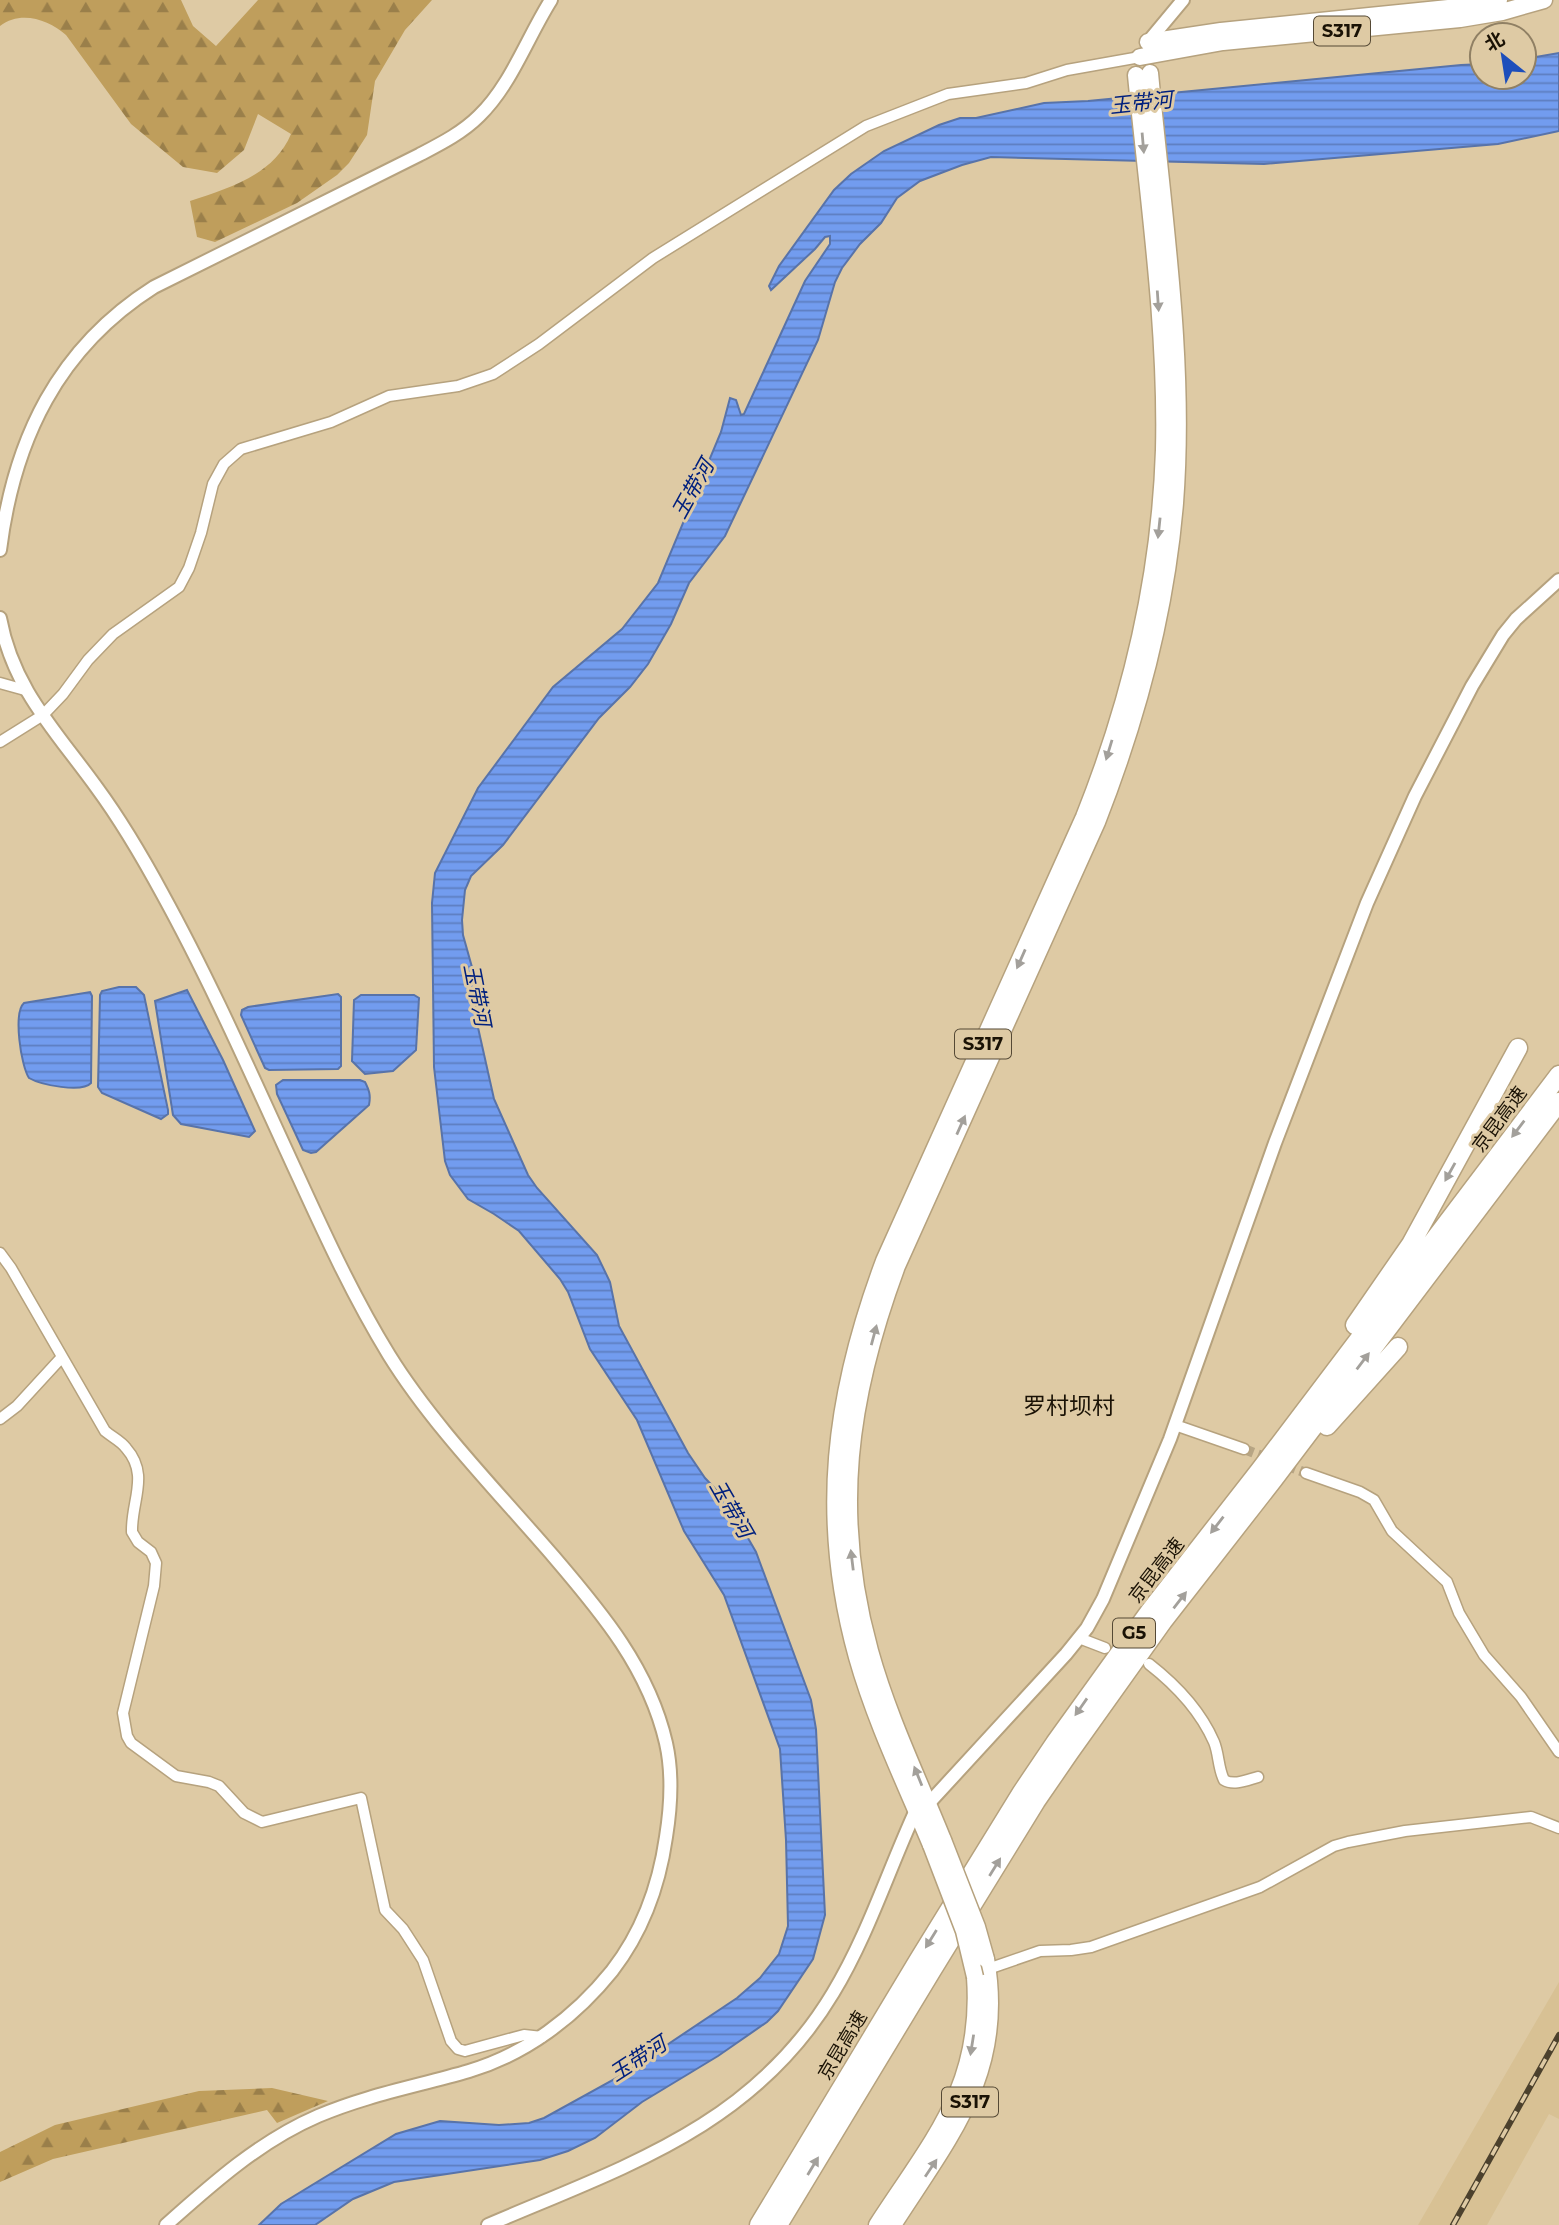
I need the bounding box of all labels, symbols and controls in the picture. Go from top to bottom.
road number: S317 [1314,16,1370,46]
north arrow [1468,21,1538,91]
text: 北 [1481,27,1509,56]
water label: 玉带河 [1108,86,1178,118]
one-way arrow [1138,132,1149,154]
one-way arrow [1153,290,1164,312]
water label: 玉带河 [666,452,721,522]
one-way arrow [1153,517,1164,539]
one-way arrow [1104,739,1114,760]
one-way arrow [1015,949,1027,969]
water label: 玉带河 [459,962,497,1032]
road number: S317 [955,1030,1011,1058]
street label: 京昆高速 [1467,1082,1531,1157]
one-way arrow [955,1115,967,1135]
one-way arrow [1511,1120,1525,1138]
one-way arrow [1444,1162,1456,1182]
one-way arrow [869,1324,880,1346]
one-way arrow [1356,1352,1370,1370]
district label: 罗村坝村 [1023,1392,1115,1420]
water label: 玉带河 [705,1475,760,1546]
one-way arrow [1210,1515,1225,1533]
street label: 京昆高速 [1124,1533,1189,1607]
one-way arrow [847,1548,858,1570]
one-way arrow [1172,1591,1187,1608]
road number: G5 [1113,1618,1155,1648]
one-way arrow [1074,1698,1088,1716]
one-way arrow [912,1766,923,1787]
one-way arrow [989,1858,1002,1877]
one-way arrow [925,1930,938,1949]
street label: 京昆高速 [813,2007,872,2084]
water label: 玉带河 [605,2029,674,2086]
one-way arrow [966,2034,977,2056]
road number: S317 [942,2088,998,2116]
one-way arrow [807,2157,819,2176]
one-way arrow [924,2159,938,2177]

